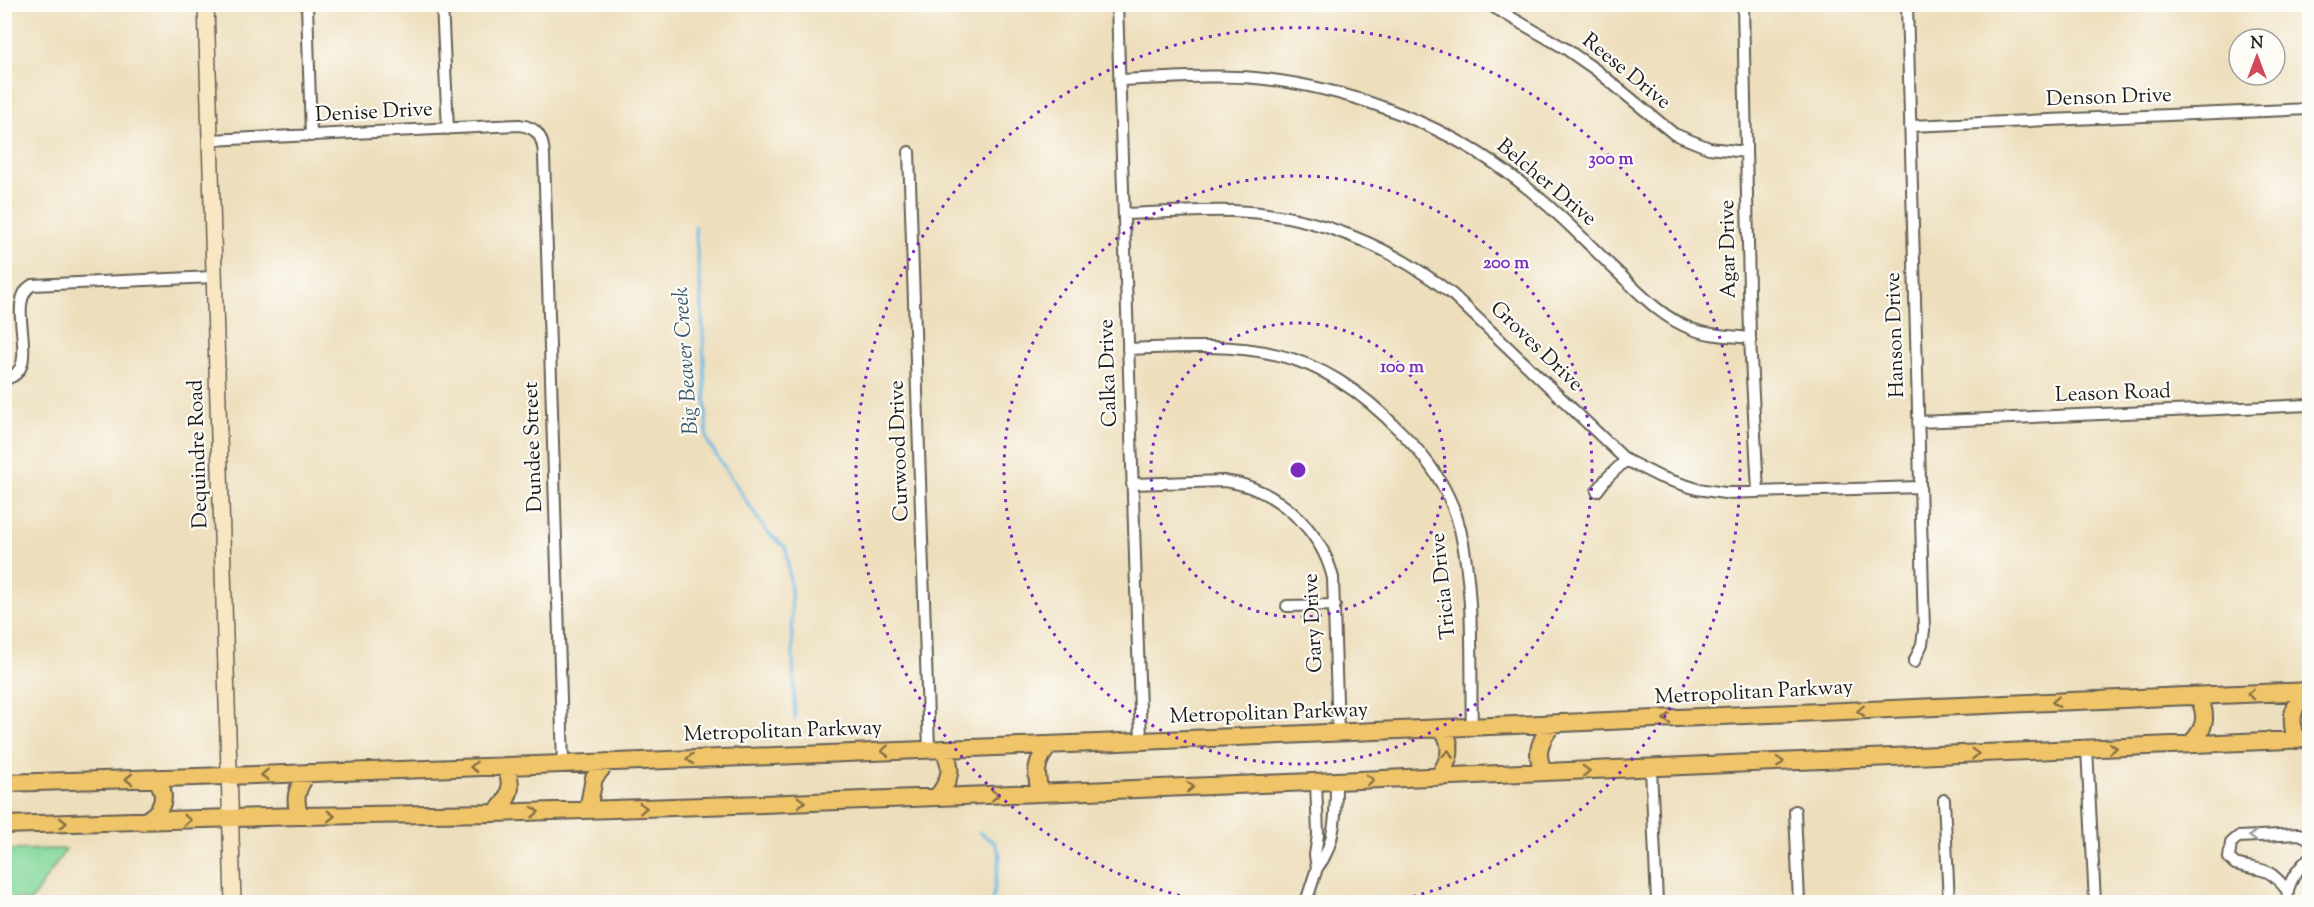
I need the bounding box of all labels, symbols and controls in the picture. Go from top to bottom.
street label: Reese Drive [1575,27,1677,117]
north arrow [2227,27,2287,87]
text: N [2251,33,2264,56]
street label: Denson Drive [2046,81,2172,115]
street label: Denise Drive [314,95,434,131]
street label: Belcher Drive [1489,132,1603,234]
text: 300 m [1589,147,1634,173]
street label: Agar Drive [1713,199,1745,299]
text: 200 m [1483,251,1529,277]
street label: Hanson Drive [1879,272,1913,398]
water label: Big Beaver Creek [666,286,708,436]
street label: Groves Drive [1483,295,1589,399]
street label: Calka Drive [1092,318,1126,428]
text: 100 m [1380,355,1424,381]
street label: Leason Road [2055,377,2172,411]
street label: Dequindre Road [181,379,217,529]
street label: Curwood Drive [883,380,917,522]
street label: Dundee Street [517,381,551,513]
centre of rings [1288,460,1308,480]
street label: Tricia Drive [1424,531,1464,641]
street label: Gary Drive [1296,572,1332,674]
street label: Metropolitan Parkway [1654,673,1855,713]
one-way arrow [2247,687,2256,700]
street label: Metropolitan Parkway [1169,696,1369,732]
one-way arrow [2052,696,2061,709]
one-way arrow [1857,704,1866,717]
one-way arrow [1662,713,1671,726]
street label: Metropolitan Parkway [683,714,883,750]
one-way arrow [2109,741,2118,754]
one-way arrow [880,745,889,757]
one-way arrow [1971,747,1980,760]
one-way arrow [1442,749,1454,758]
one-way arrow [686,752,695,765]
one-way arrow [1776,756,1785,769]
one-way arrow [470,760,479,773]
one-way arrow [1581,764,1590,777]
one-way arrow [261,769,270,782]
one-way arrow [124,773,133,785]
one-way arrow [1365,774,1374,786]
one-way arrow [1185,781,1194,794]
one-way arrow [991,788,1000,801]
one-way arrow [797,796,806,809]
one-way arrow [638,802,647,815]
one-way arrow [530,806,539,818]
one-way arrow [327,809,336,822]
one-way arrow [182,814,191,827]
one-way arrow [58,817,67,830]
one-way arrow [2248,830,2257,843]

